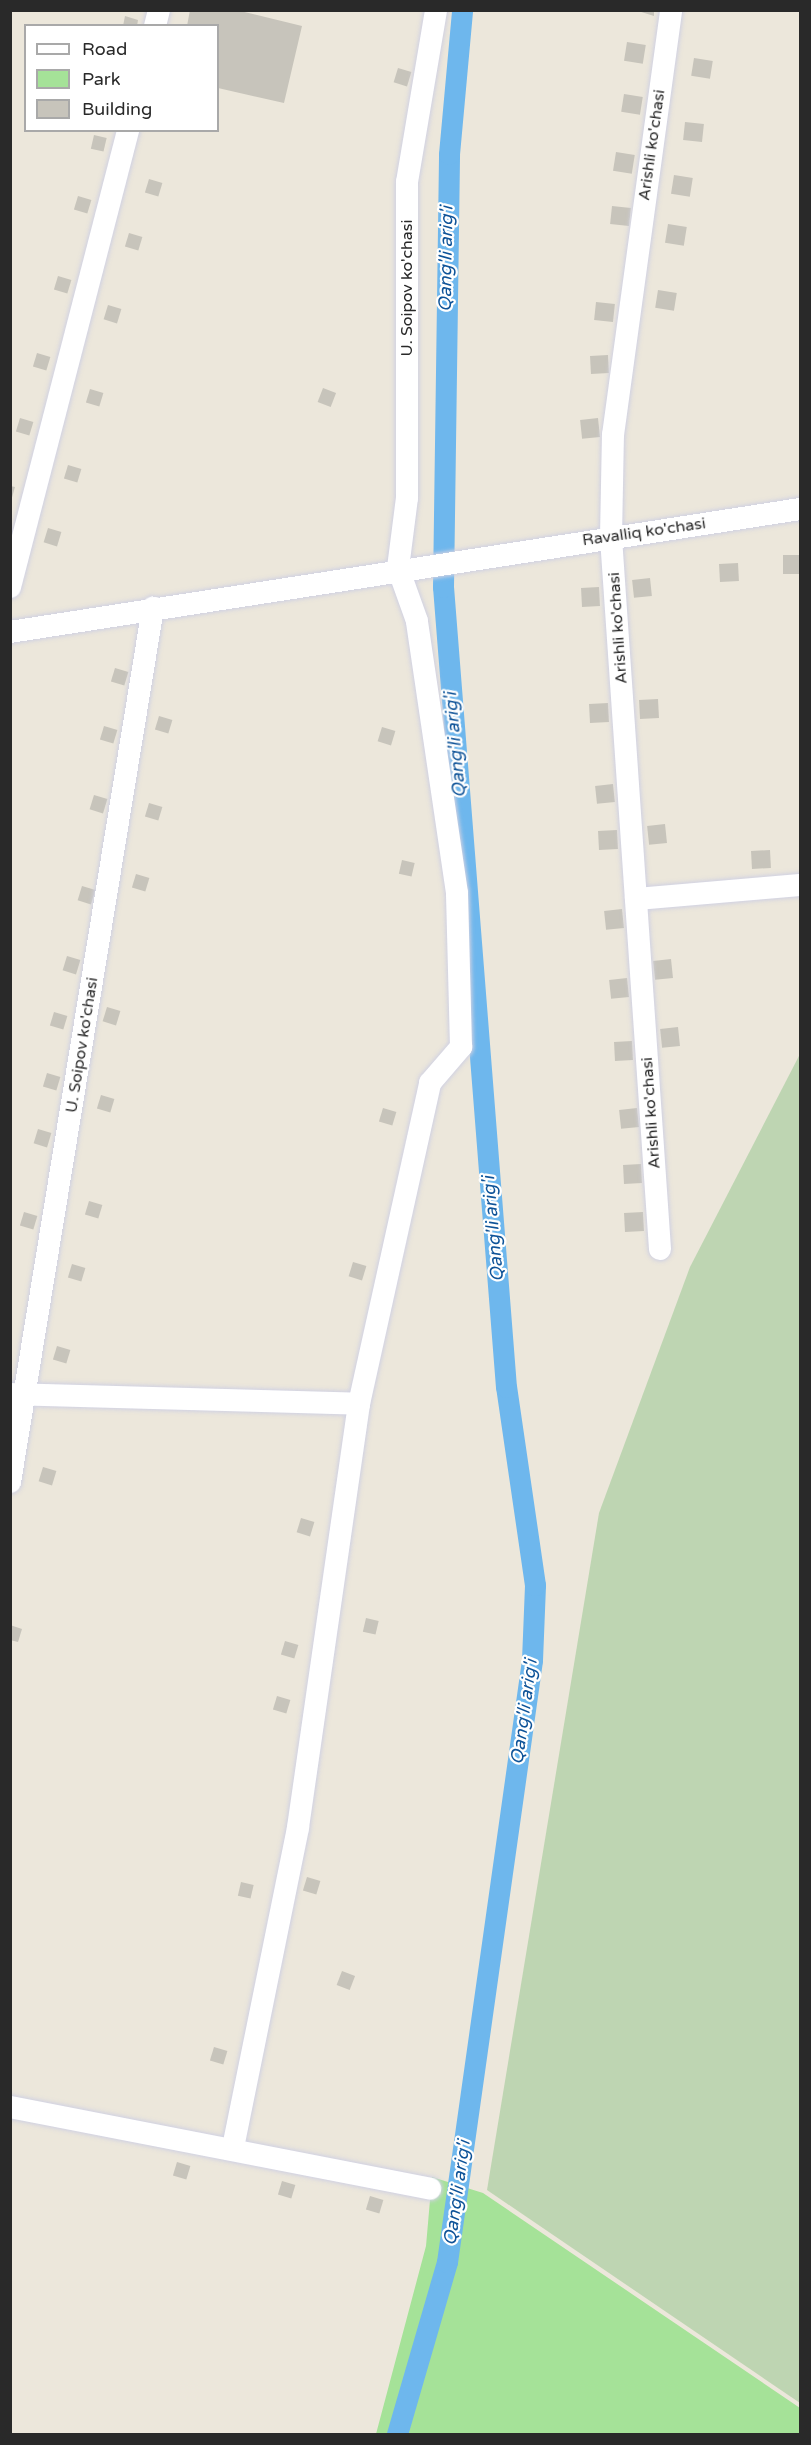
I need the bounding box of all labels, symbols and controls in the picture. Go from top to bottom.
legend [24,24,219,132]
text: Road [82,38,127,60]
text: Park [82,68,120,90]
street label: Arishli ko'chasi [635,88,669,202]
text: Building [82,98,152,120]
water label: Qang'li arig'i [434,206,458,312]
street label: U. Soipov ko'chasi [397,220,417,356]
street label: Ravalliq ko'chasi [581,514,707,550]
street label: Arishli ko'chasi [605,571,631,685]
water label: Qang'li arig'i [440,691,470,799]
street label: U. Soipov ko'chasi [62,976,102,1114]
street label: Arishli ko'chasi [638,1056,664,1170]
water label: Qang'li arig'i [478,1175,508,1283]
water label: Qang'li arig'i [506,1658,542,1766]
water label: Qang'li arig'i [439,2139,475,2247]

